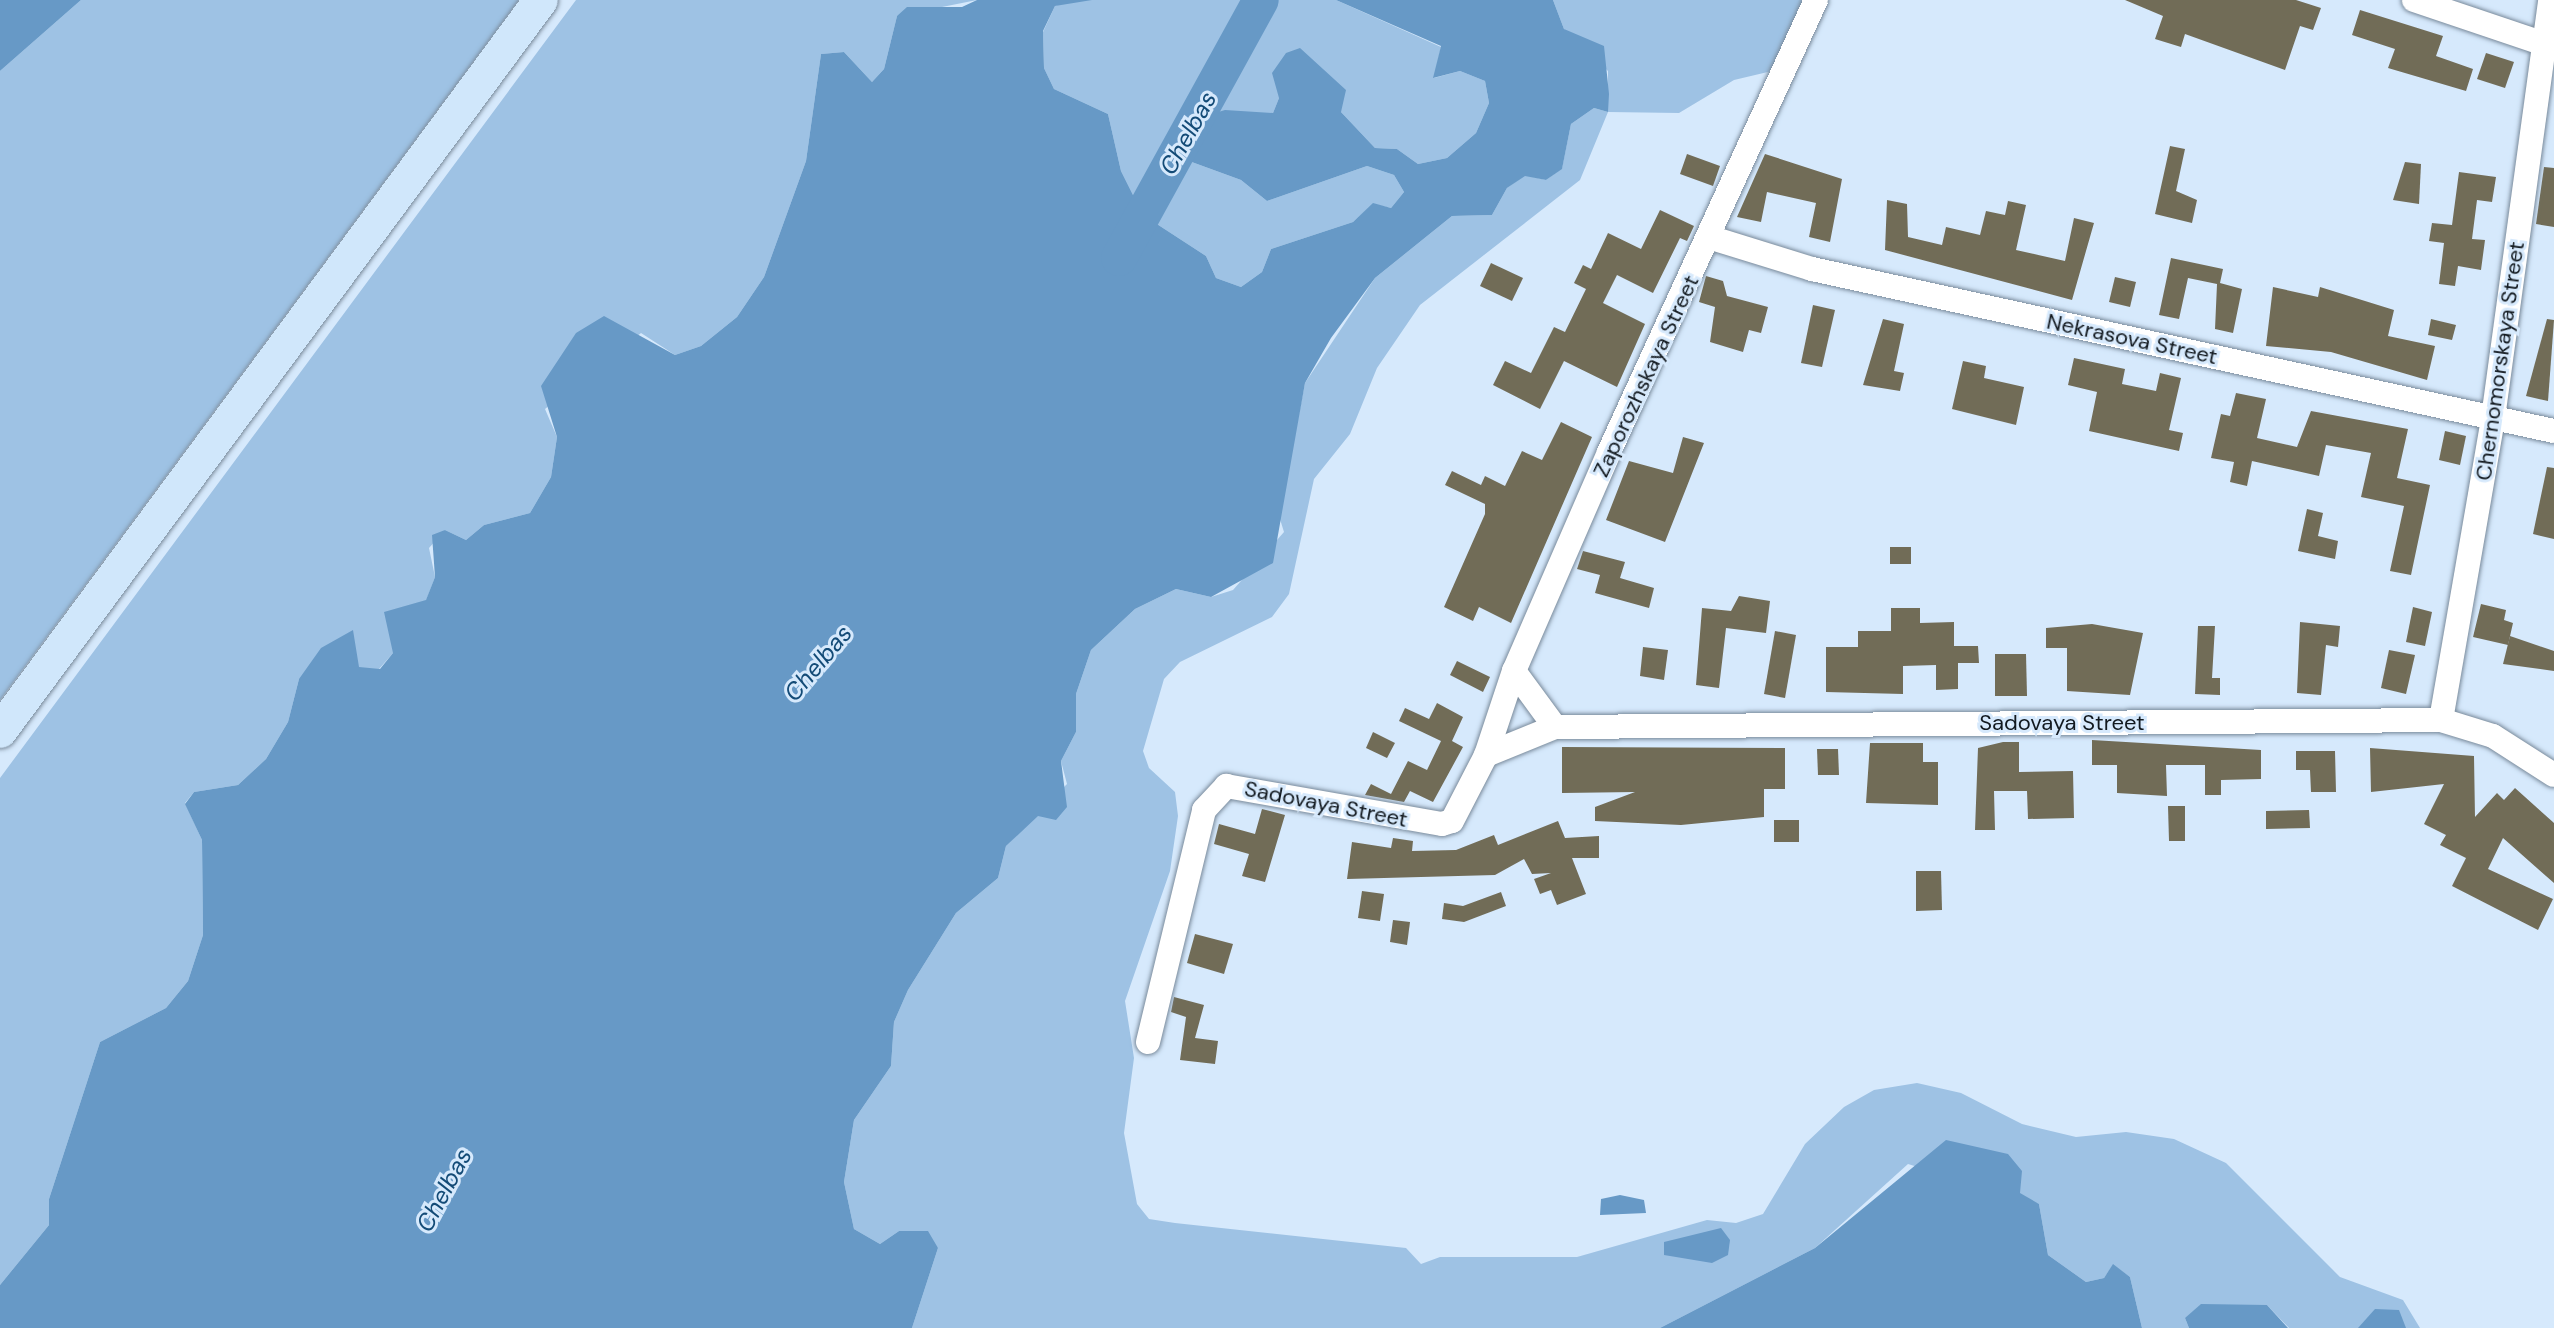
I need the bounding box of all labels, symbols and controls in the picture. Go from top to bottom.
water label: Chelbas [1153,86,1223,180]
street label: Chernomorskaya Street [2470,240,2530,482]
street label: Zaporozhskaya Street [1588,271,1704,481]
street label: Nekrasova Street [2044,308,2220,370]
water label: Chelbas [778,619,858,707]
street label: Sadovaya Street [1979,710,2145,736]
street label: Sadovaya Street [1242,775,1410,833]
water label: Chelbas [410,1143,478,1237]

